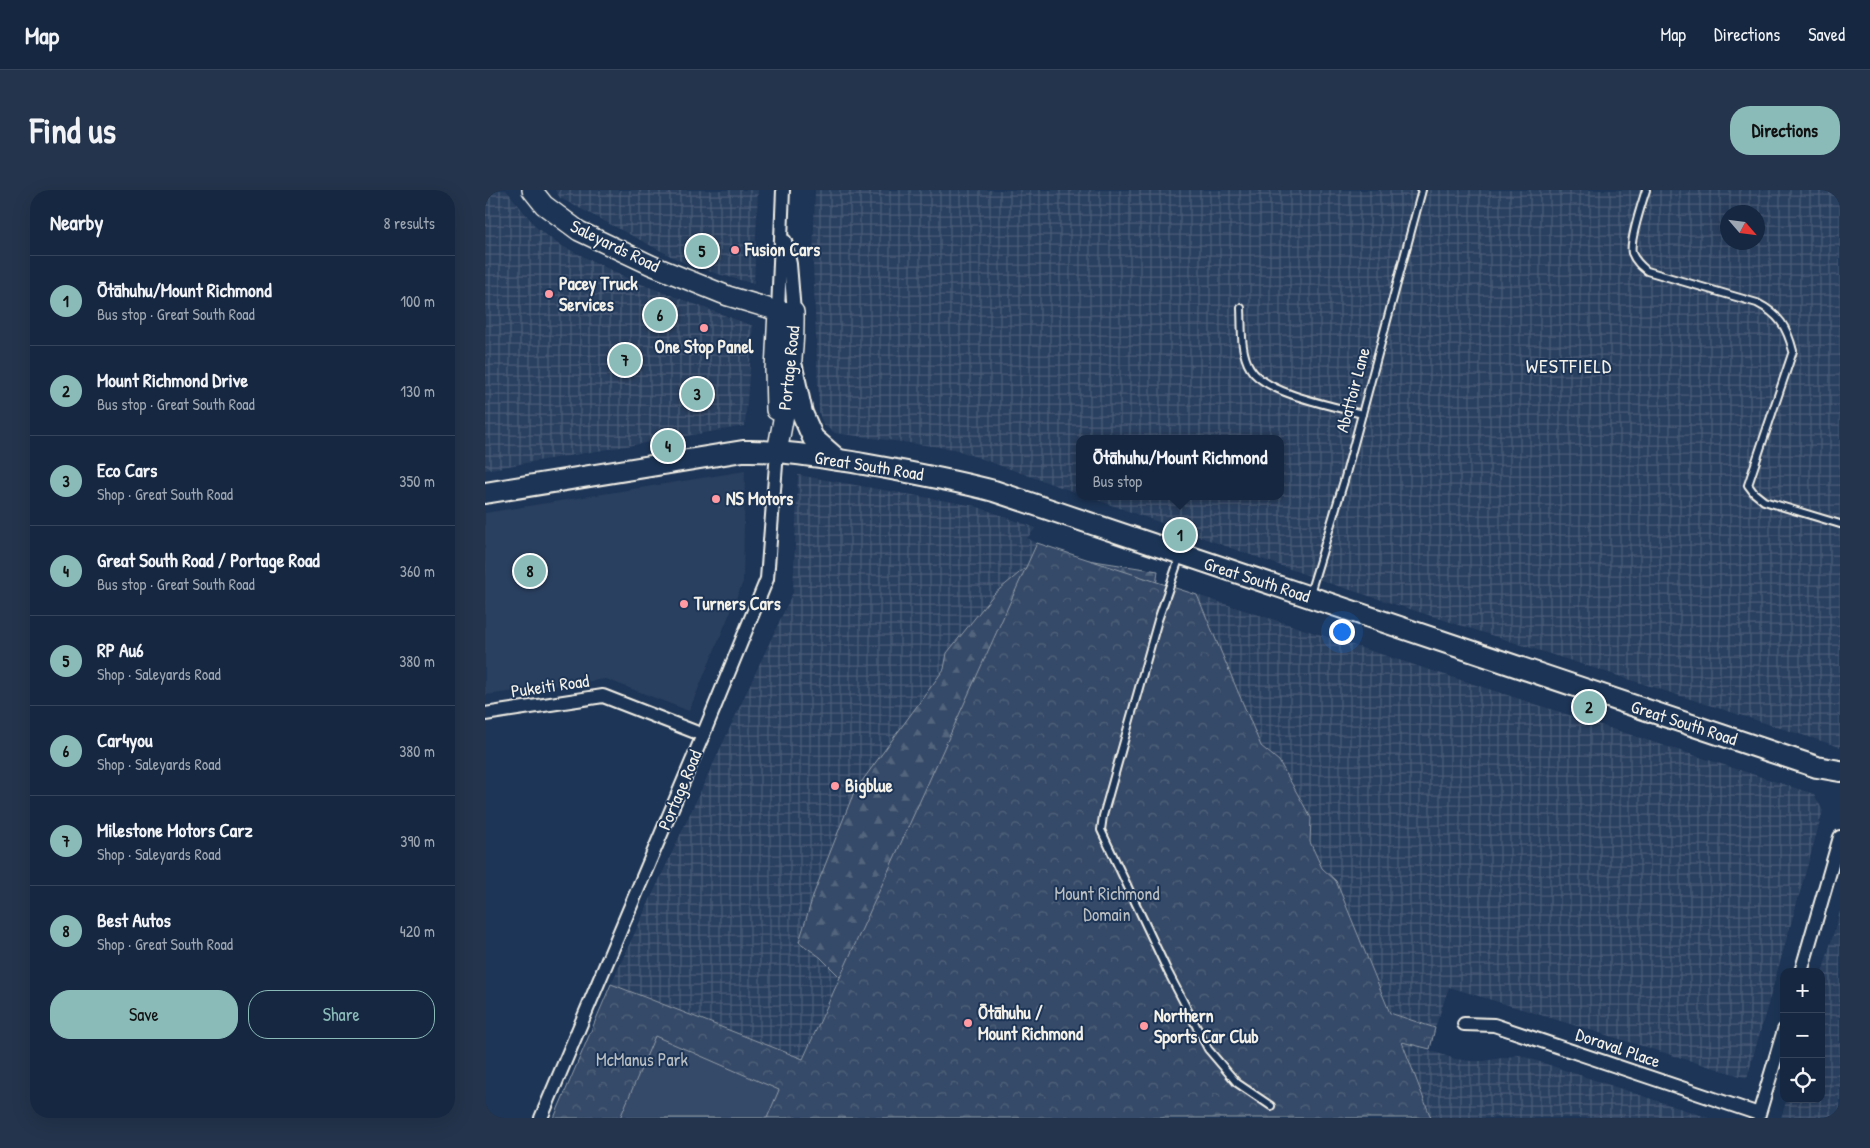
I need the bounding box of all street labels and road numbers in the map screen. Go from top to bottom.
street label: Saleyards Road [566,213,664,278]
street label: Portage Road [772,324,805,411]
street label: Abattoir Lane [1329,345,1376,435]
street label: Great South Road [813,445,925,486]
street label: Great South Road [1201,551,1313,608]
street label: Pukeiti Road [509,668,590,703]
street label: Great South Road [1628,694,1740,751]
street label: Portage Road [651,746,708,834]
street label: Doraval Place [1573,1021,1664,1074]

